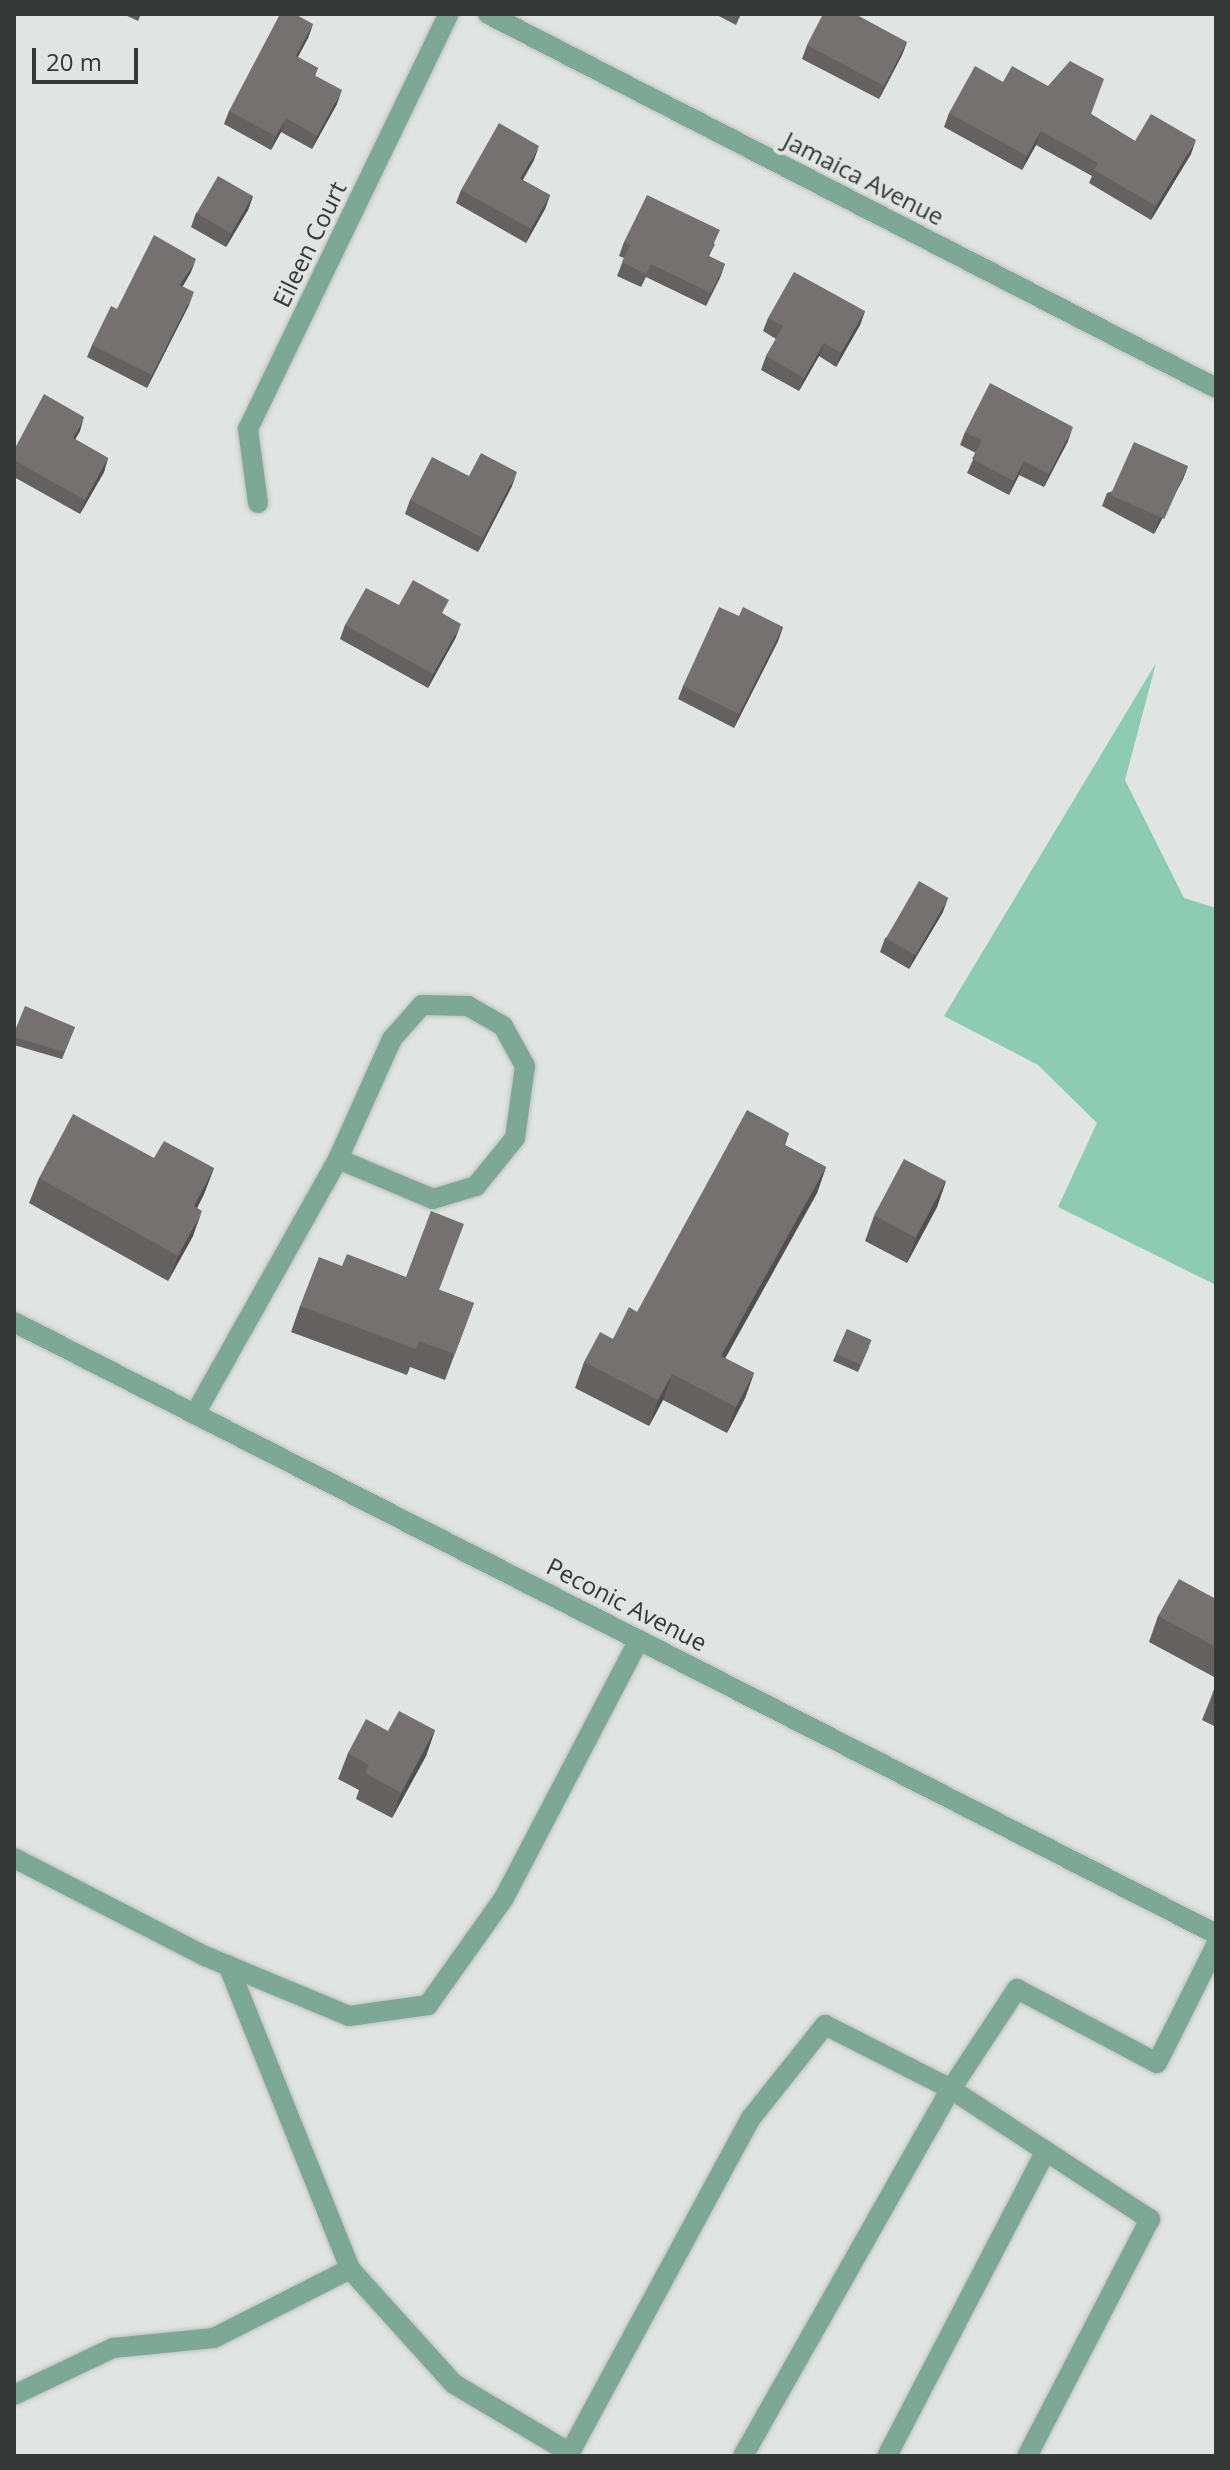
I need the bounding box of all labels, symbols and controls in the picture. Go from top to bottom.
scale bar [36,32,142,82]
text: 20 m [46,45,102,78]
street label: Jamaica Avenue [779,125,949,231]
street label: Eileen Court [266,177,352,311]
street label: Peconic Avenue [542,1551,712,1657]

